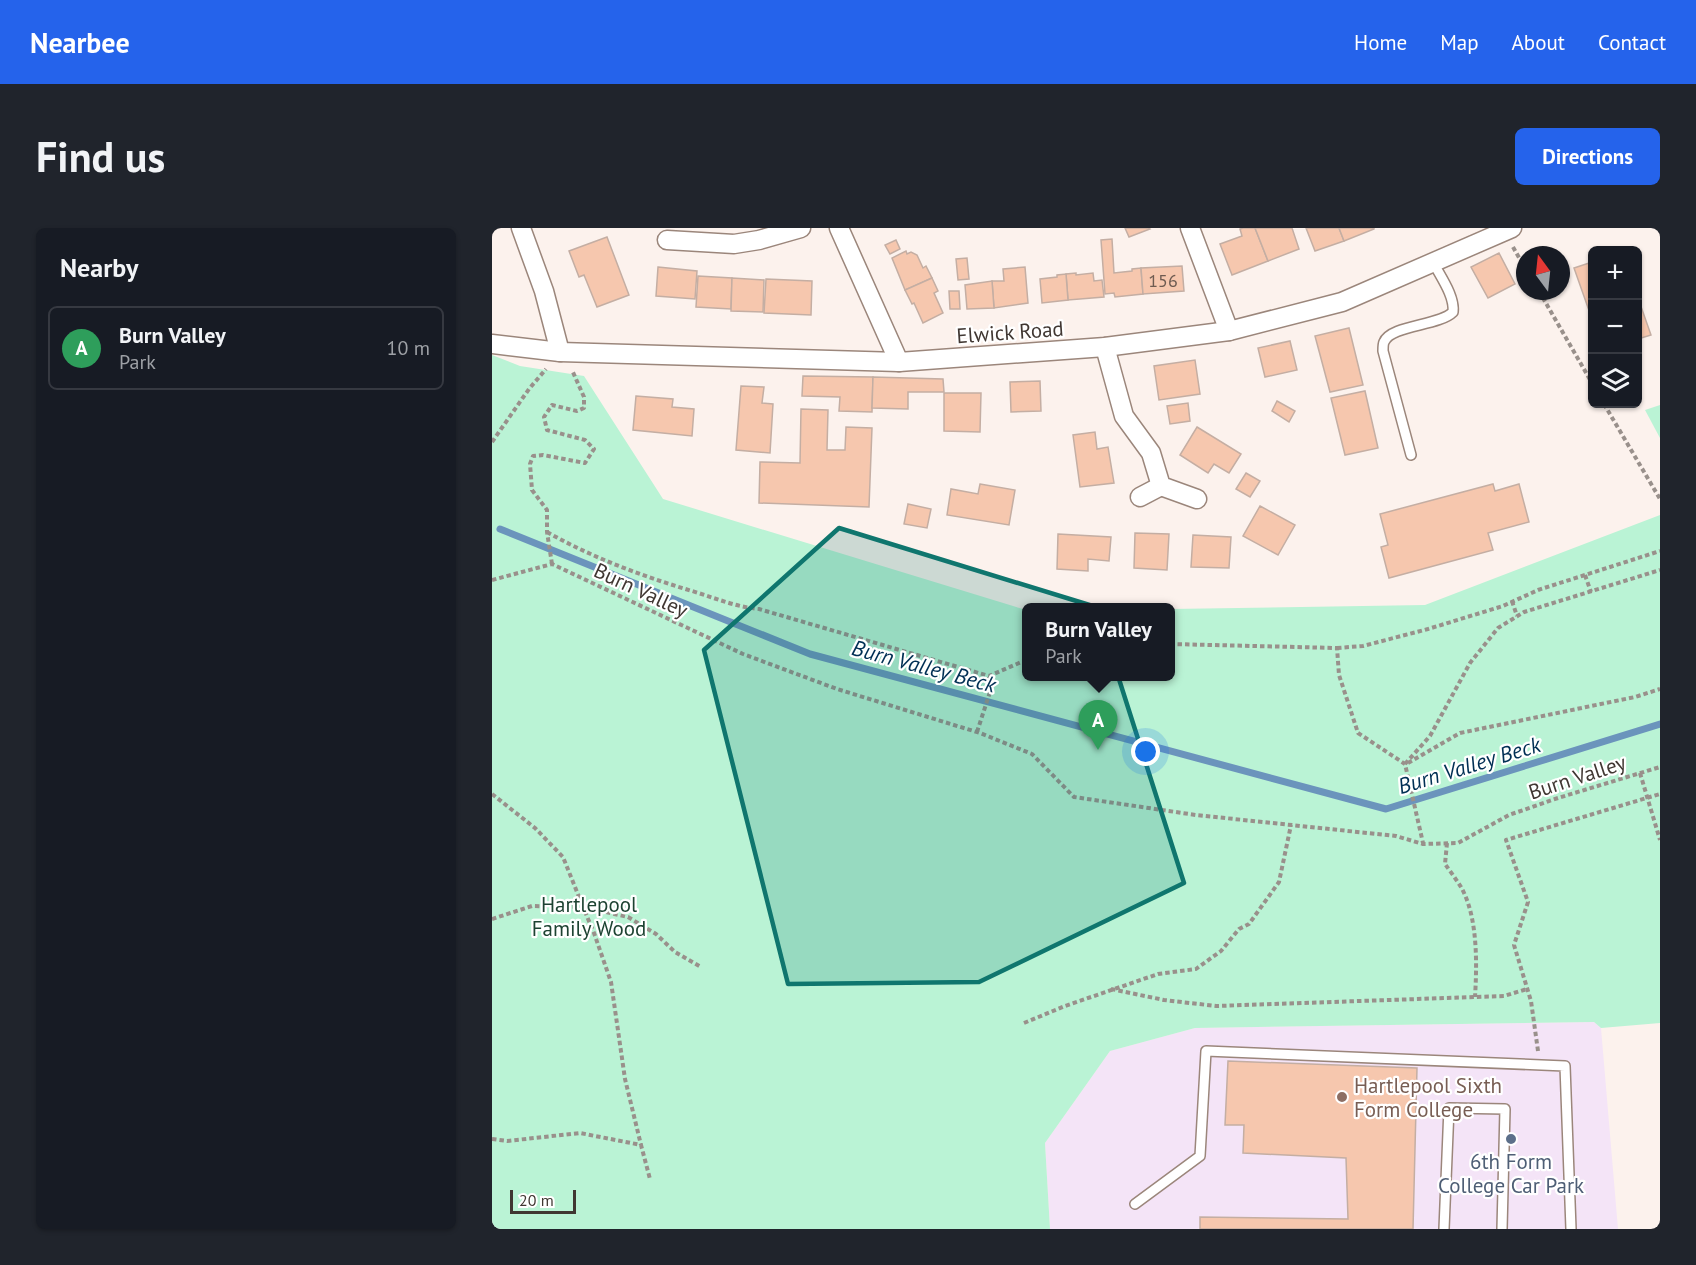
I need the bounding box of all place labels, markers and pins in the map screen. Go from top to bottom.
pin: A [1078,700,1118,750]
place label: Hartlepool Sixth Form College [1354,1072,1502,1123]
marker: Hartlepool Sixth Form College [1335,1090,1349,1104]
marker: 6th Form College Car Park [1504,1132,1518,1146]
place label: 6th Form College Car Park [1438,1148,1584,1199]

